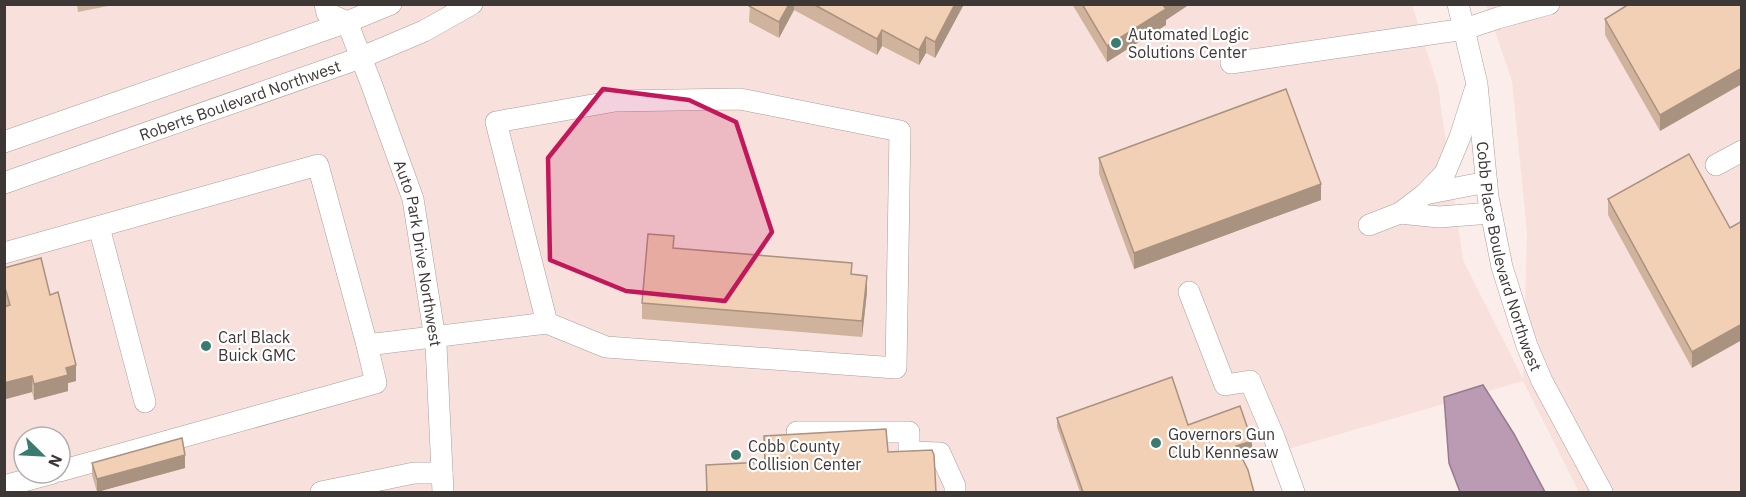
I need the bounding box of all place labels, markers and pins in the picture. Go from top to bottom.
place label: Automated Logic Solutions Center [1128,24,1249,62]
marker: Automated Logic Solutions Center [1109,36,1123,50]
place label: Carl Black Buick GMC [218,327,296,365]
marker: Carl Black Buick GMC [199,339,213,353]
place label: Governors Gun Club Kennesaw [1168,424,1279,462]
place label: Cobb County Collision Center [748,436,861,474]
marker: Governors Gun Club Kennesaw [1149,436,1163,450]
marker: Cobb County Collision Center [729,448,743,462]

